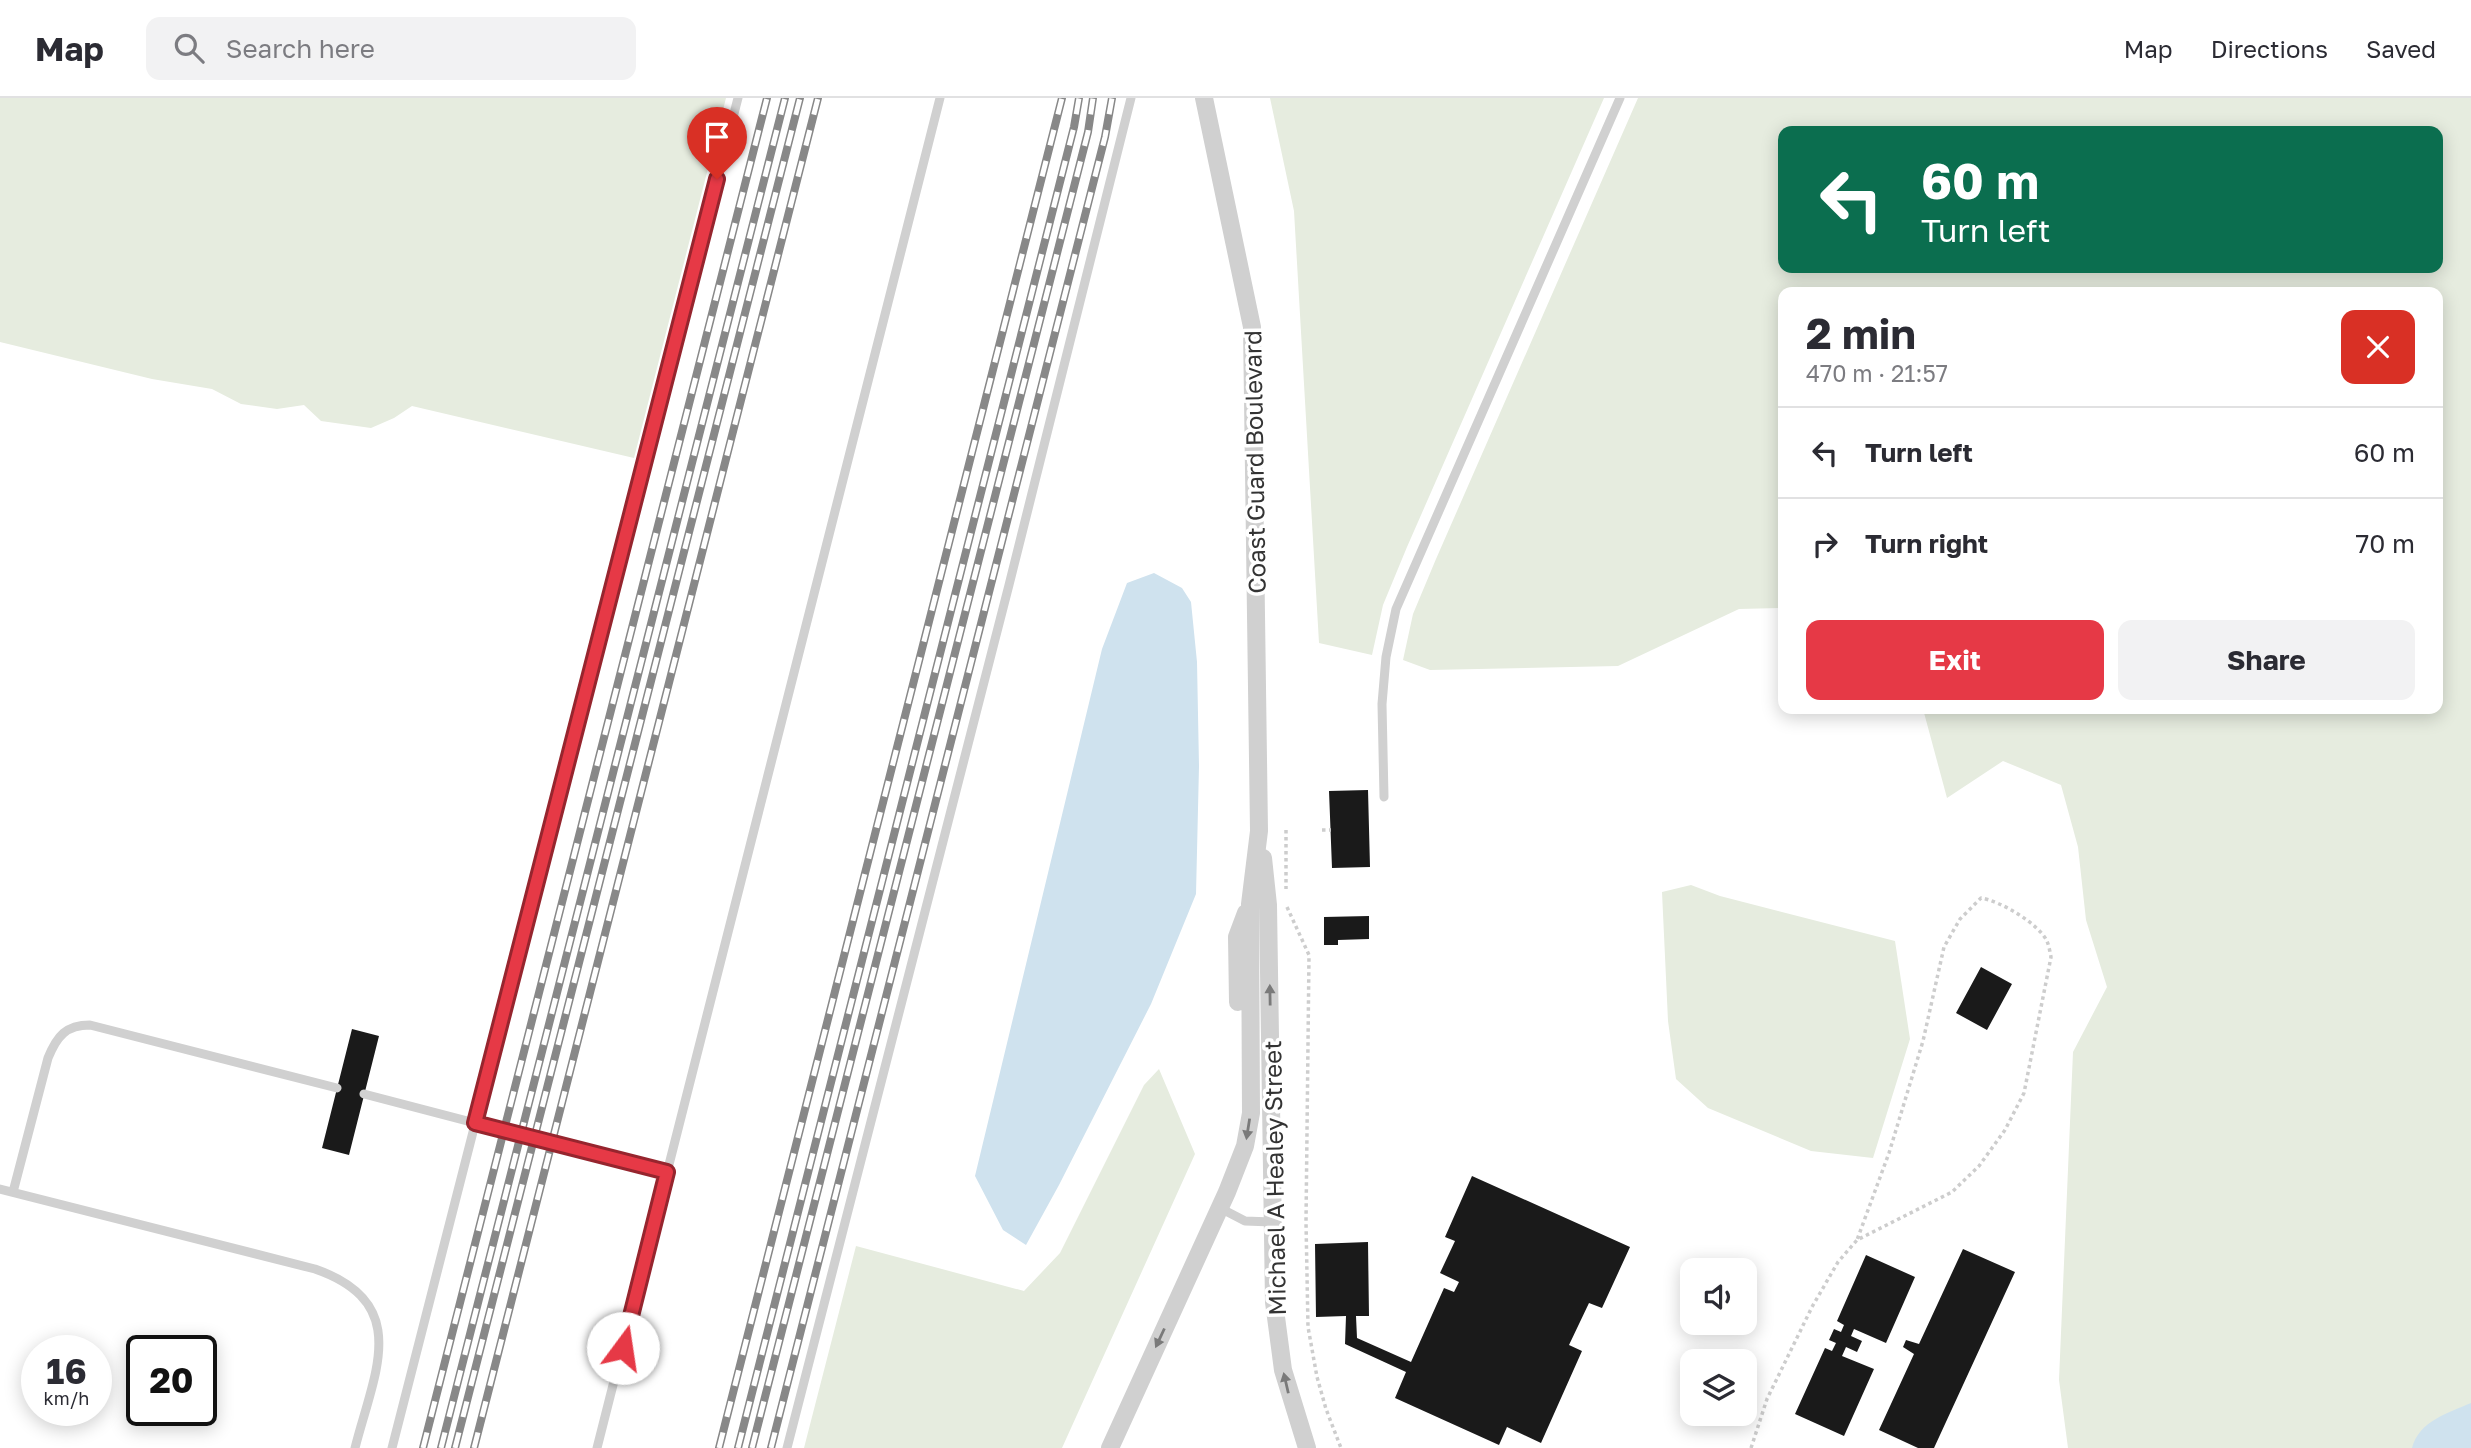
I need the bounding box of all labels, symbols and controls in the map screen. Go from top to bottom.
search box [146,17,636,80]
text: Map [35,29,104,68]
icon: search [170,29,208,67]
text: Search here [226,33,375,64]
text: Map [2124,34,2173,63]
text: Directions [2211,34,2328,63]
text: Saved [2366,34,2436,63]
pin [687,107,747,179]
icon: arrive [698,118,736,156]
text: 60 m [1921,151,2039,210]
icon: left [1806,154,1897,245]
text: Turn left [1921,211,2050,249]
text: 2 min [1806,308,1916,358]
button: close [2341,310,2415,384]
street label: Coast Guard Boulevard [1237,330,1271,594]
text: 470 m · 21:57 [1806,359,1948,387]
icon: left [1806,434,1844,472]
text: Turn left [1865,437,1973,468]
text: 60 m [2354,437,2415,468]
icon: right [1806,525,1844,563]
text: Turn right [1865,528,1988,559]
text: 70 m [2356,528,2415,559]
button: Exit [1806,620,2104,700]
button: Share [2118,620,2415,700]
one-way arrow [1264,984,1276,1006]
street label: Michael A Healey Street [1257,1040,1291,1316]
one-way arrow [1243,1118,1254,1140]
map controls [1680,1258,1757,1426]
button: sound [1680,1258,1757,1335]
position arrow [586,1311,660,1385]
one-way arrow [1154,1328,1166,1348]
speed limit sign: 20 [126,1335,217,1426]
button: layers [1680,1349,1757,1426]
text: 16 [46,1350,87,1392]
one-way arrow [1281,1372,1292,1394]
text: km/h [44,1387,89,1409]

